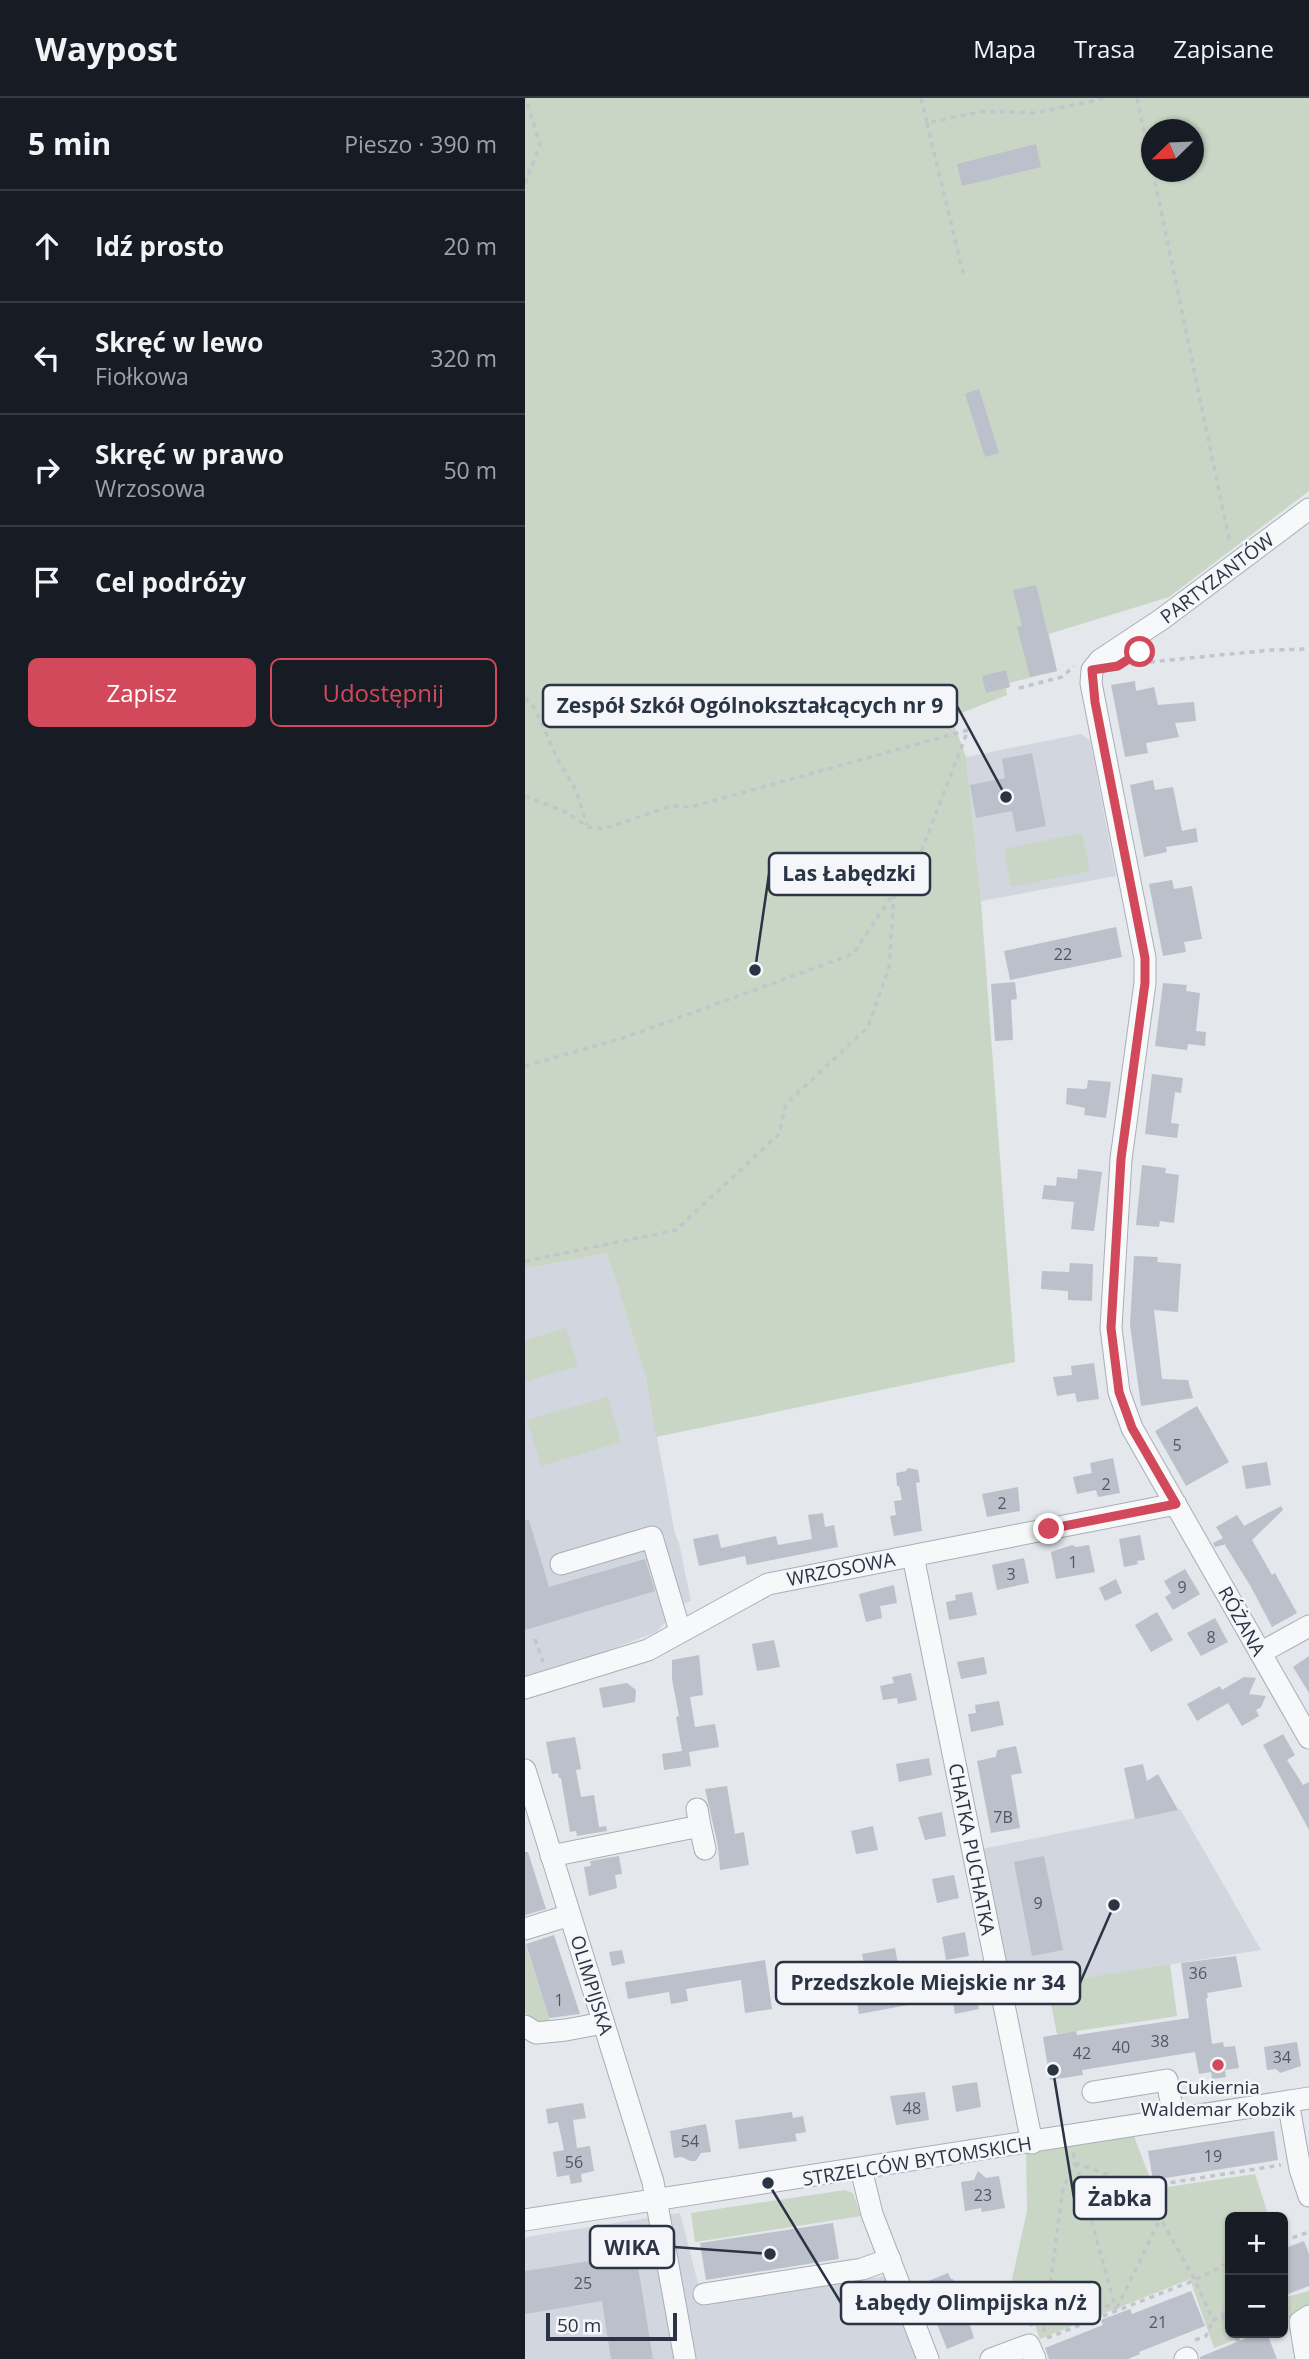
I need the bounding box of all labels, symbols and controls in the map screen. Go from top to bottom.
text: Waypost [35,26,178,71]
text: Mapa [973,32,1036,65]
text: Trasa [1074,32,1135,65]
text: Zapisane [1173,32,1274,65]
north arrow [1141,119,1204,182]
text: 5 min [28,123,111,164]
text: Pieszo · 390 m [344,128,497,160]
icon: ahead [28,227,66,265]
text: Idź prosto [95,228,224,264]
text: 20 m [443,230,497,262]
text: Skręć w lewo [95,324,263,360]
icon: left [28,339,66,377]
text: 320 m [430,342,497,374]
text: Fiołkowa [95,360,189,392]
text: Skręć w prawo [95,436,284,472]
icon: right [28,451,66,489]
text: 50 m [443,454,497,486]
text: Wrzosowa [95,472,206,504]
street label: PARTYZANTÓW [1155,526,1280,629]
icon: arrive [28,563,66,601]
text: Cel podróży [95,564,246,600]
route start [1124,636,1155,667]
button: Zapisz [28,658,256,727]
button: Udostępnij [270,658,497,727]
callout: Zespół Szkół Ogólnokształcących nr 9 [543,685,957,727]
text: Zespół Szkół Ogólnokształcących nr 9 [557,691,943,719]
callout: Las Łabędzki [769,853,930,895]
text: Las Łabędzki [782,859,916,887]
house number: 22 [1054,943,1072,965]
house number: 5 [1172,1434,1182,1456]
house number: 2 [1101,1473,1111,1495]
house number: 2 [997,1492,1007,1514]
route end [1033,1513,1064,1544]
street label: WRZOSOWA [785,1546,897,1592]
house number: 1 [1068,1551,1078,1573]
house number: 3 [1006,1563,1016,1585]
house number: 9 [1177,1576,1187,1598]
street label: RÓŻANA [1212,1582,1272,1660]
house number: 8 [1206,1626,1216,1648]
street label: CHATKA PUCHATKA [943,1761,1001,1937]
house number: 7B [993,1806,1013,1828]
house number: 9 [1033,1892,1043,1914]
street label: OLIMPIJSKA [565,1932,619,2038]
callout: Przedszkole Miejskie nr 34 [776,1962,1080,2004]
house number: 36 [1189,1962,1207,1984]
text: Przedszkole Miejskie nr 34 [790,1968,1066,1996]
house number: 1 [554,1989,564,2011]
house number: 38 [1151,2030,1169,2052]
house number: 40 [1112,2036,1130,2058]
house number: 42 [1073,2042,1091,2064]
house number: 34 [1273,2046,1291,2068]
marker: Cukiernia Waldemar Kobzik [1210,2057,1226,2073]
place label: Cukiernia Waldemar Kobzik [1141,2074,1295,2122]
house number: 48 [903,2097,921,2119]
house number: 54 [681,2130,699,2152]
street label: STRZELCÓW BYTOMSKICH [801,2130,1033,2192]
house number: 19 [1204,2145,1222,2167]
house number: 56 [565,2151,583,2173]
callout: Żabka [1074,2177,1166,2219]
house number: 23 [974,2184,992,2206]
text: Żabka [1088,2184,1152,2212]
map controls [1225,2212,1288,2338]
button: + [1225,2212,1288,2275]
callout: WIKA [590,2226,674,2268]
text: WIKA [604,2233,660,2261]
house number: 25 [574,2272,592,2294]
button: − [1225,2275,1288,2338]
callout: Łabędy Olimpijska n/ż [841,2282,1100,2324]
text: Łabędy Olimpijska n/ż [855,2288,1087,2316]
scale bar [546,2310,677,2342]
house number: 21 [1149,2311,1167,2333]
text: 50 m [557,2312,601,2338]

